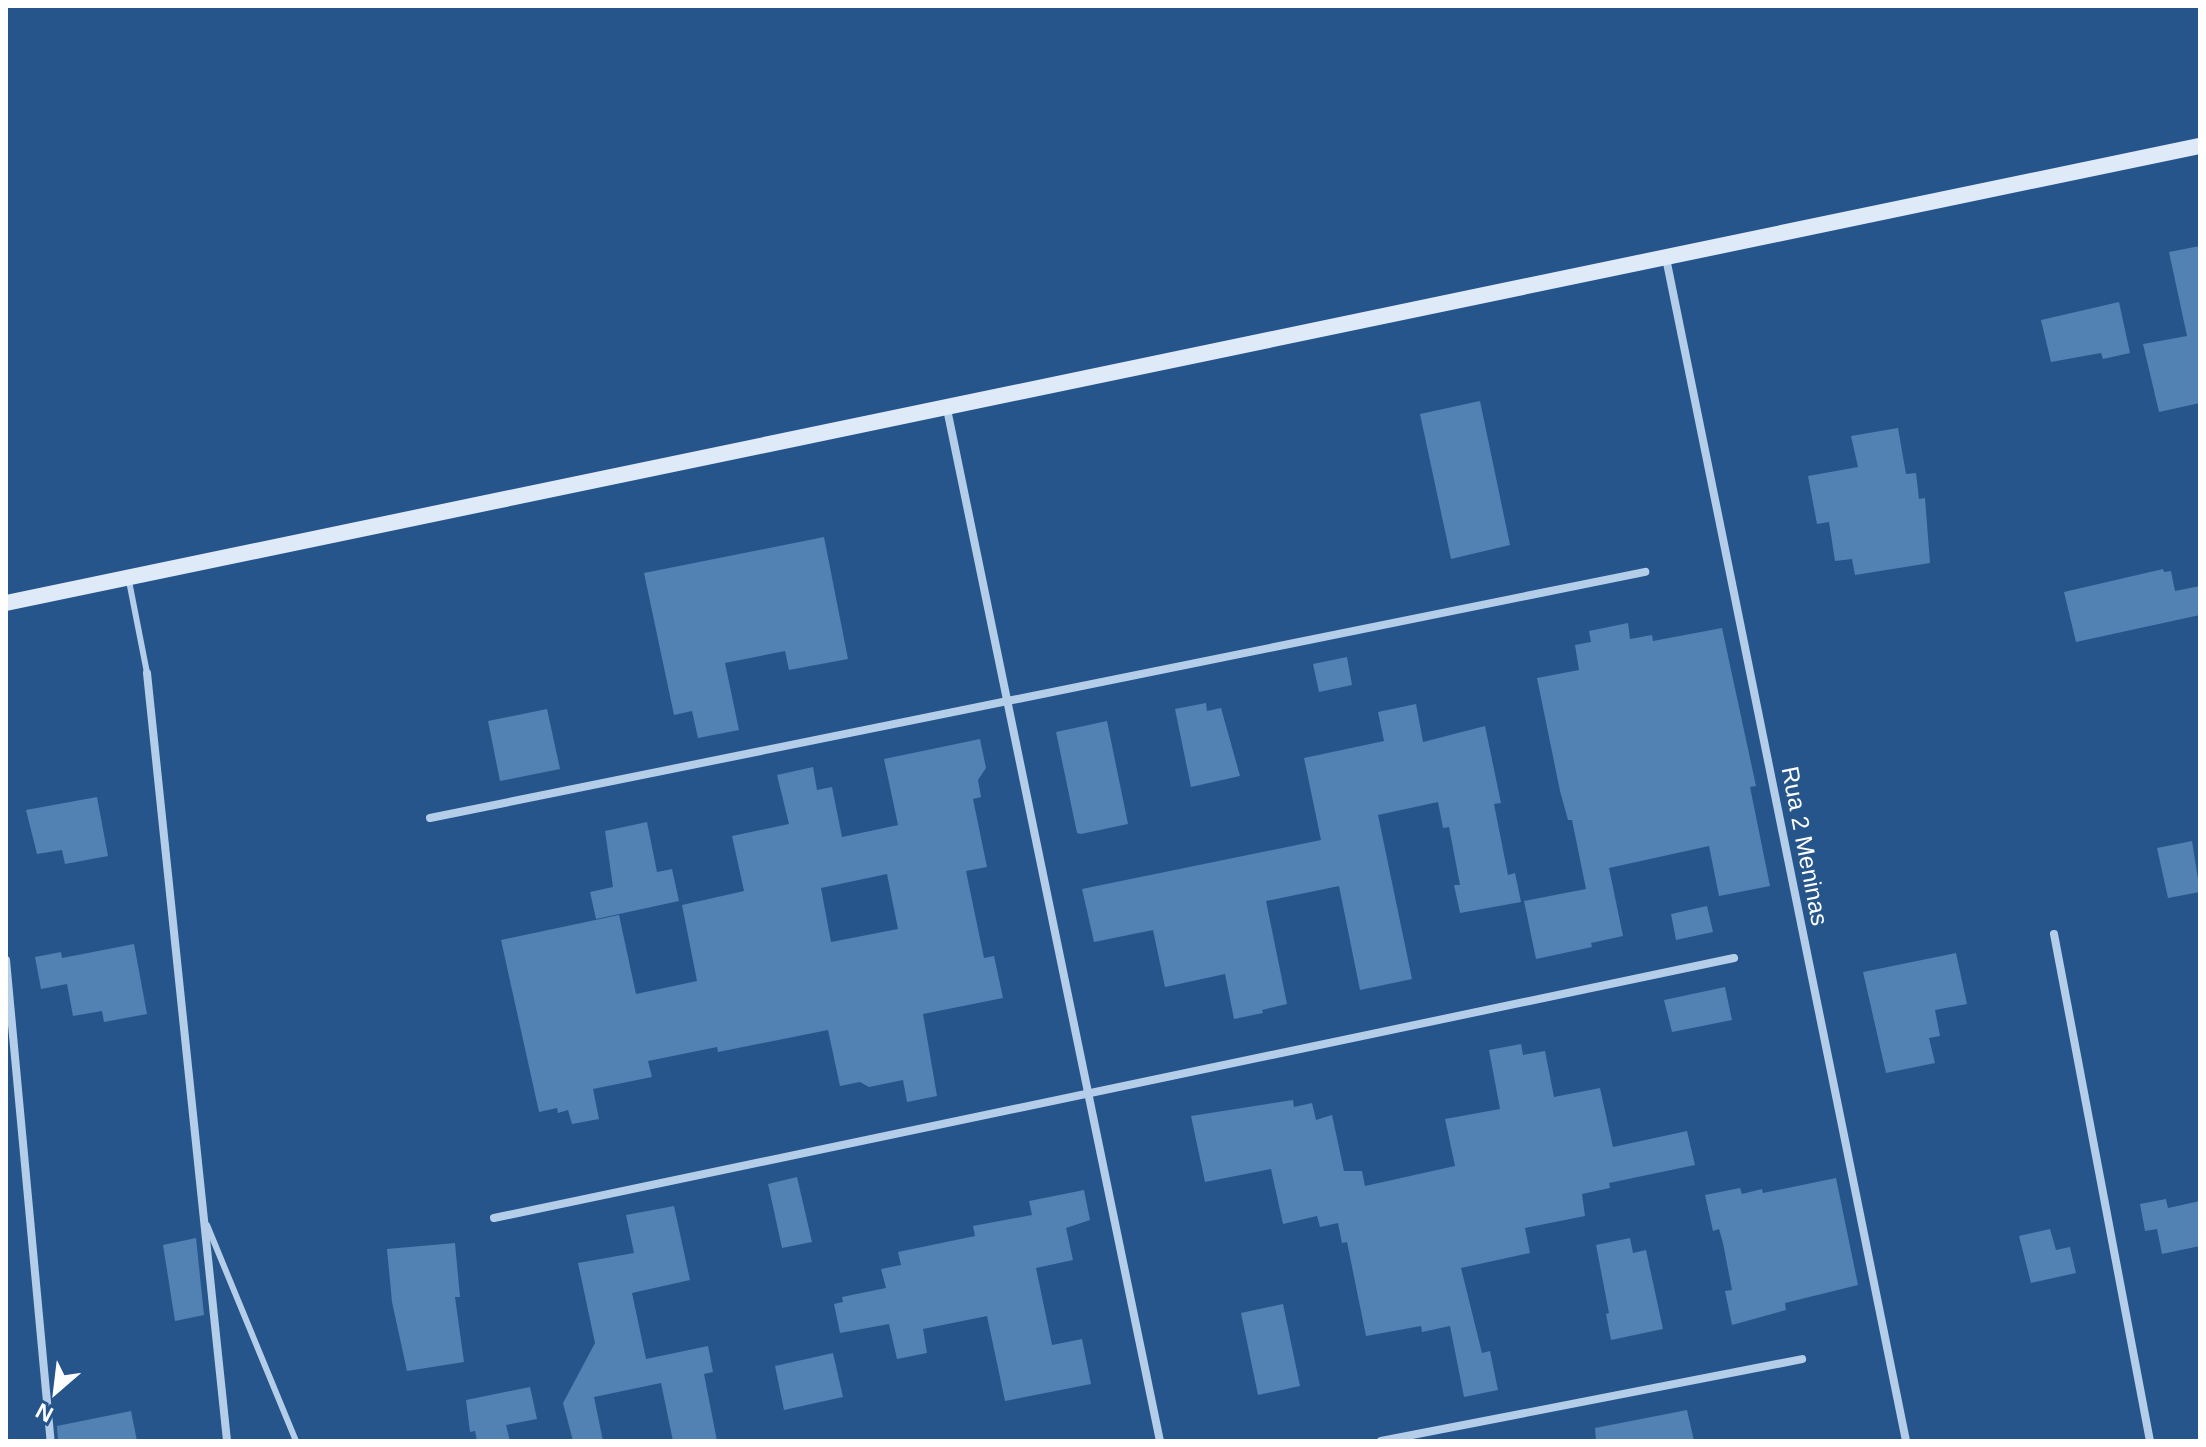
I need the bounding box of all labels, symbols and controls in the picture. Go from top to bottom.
street label: Rua 2 Meninas [1775,764,1835,928]
north arrow [16,1351,96,1431]
text: N [32,1398,57,1427]

